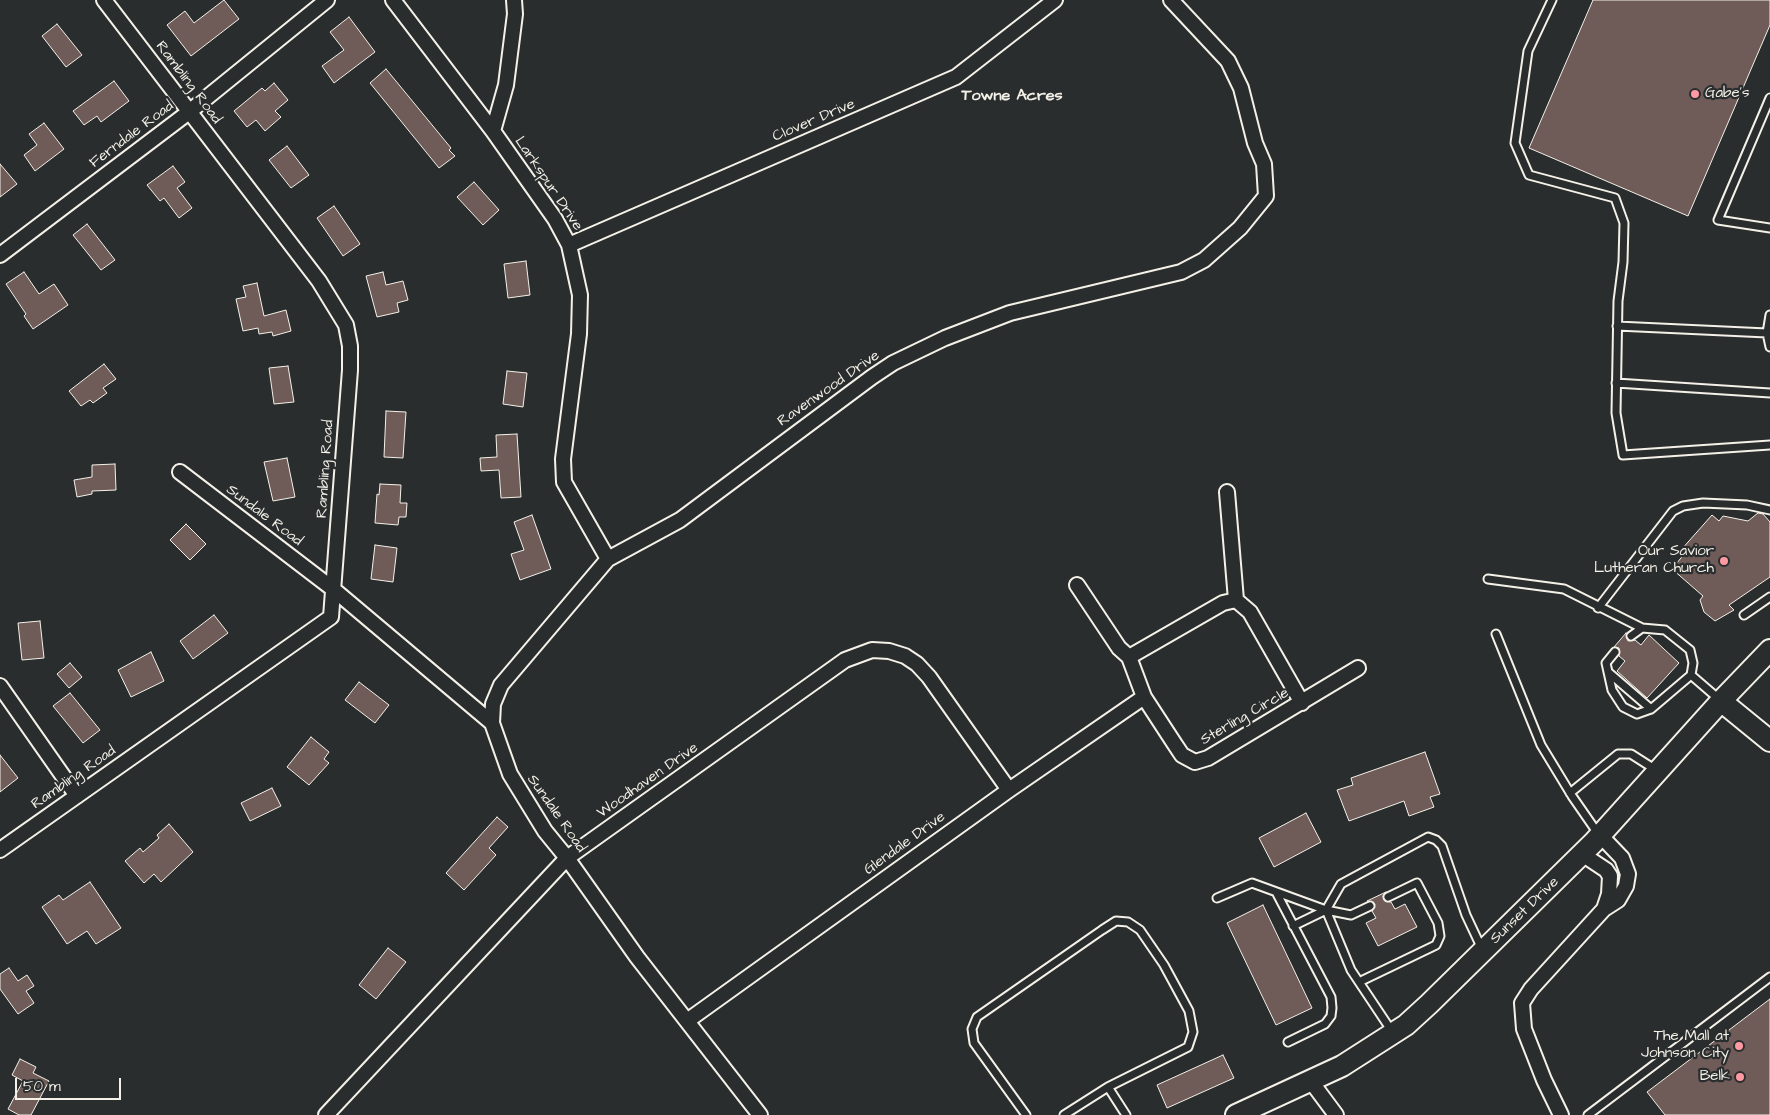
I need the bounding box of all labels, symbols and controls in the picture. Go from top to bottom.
street label: Rambling Road [151,38,225,128]
place label: Gabe's [1705,85,1750,103]
district label: Towne Acres [962,87,1062,107]
marker: Gabe's [1689,88,1701,100]
street label: Clover Drive [770,96,858,146]
street label: Ferndale Road [86,98,178,172]
street label: Larkspur Drive [510,134,586,234]
street label: Ravenwood Drive [774,347,884,431]
street label: Rambling Road [314,419,338,519]
street label: Sundale Road [222,481,306,551]
place label: Our Savior Lutheran Church [1594,543,1714,578]
marker: Our Savior Lutheran Church [1718,555,1730,567]
street label: Sterling Circle [1198,684,1292,750]
street label: Woodhaven Drive [594,739,702,823]
street label: Rambling Road [28,742,120,814]
street label: Sundale Road [523,772,589,856]
street label: Glendale Drive [861,808,949,880]
street label: Sunset Drive [1487,874,1563,948]
place label: The Mall at Johnson City [1641,1028,1729,1063]
marker: The Mall at Johnson City [1733,1040,1745,1052]
scale bar [18,1068,124,1100]
place label: Belk [1700,1068,1730,1086]
marker: Belk [1734,1071,1746,1083]
text: 50 m [23,1076,61,1097]

